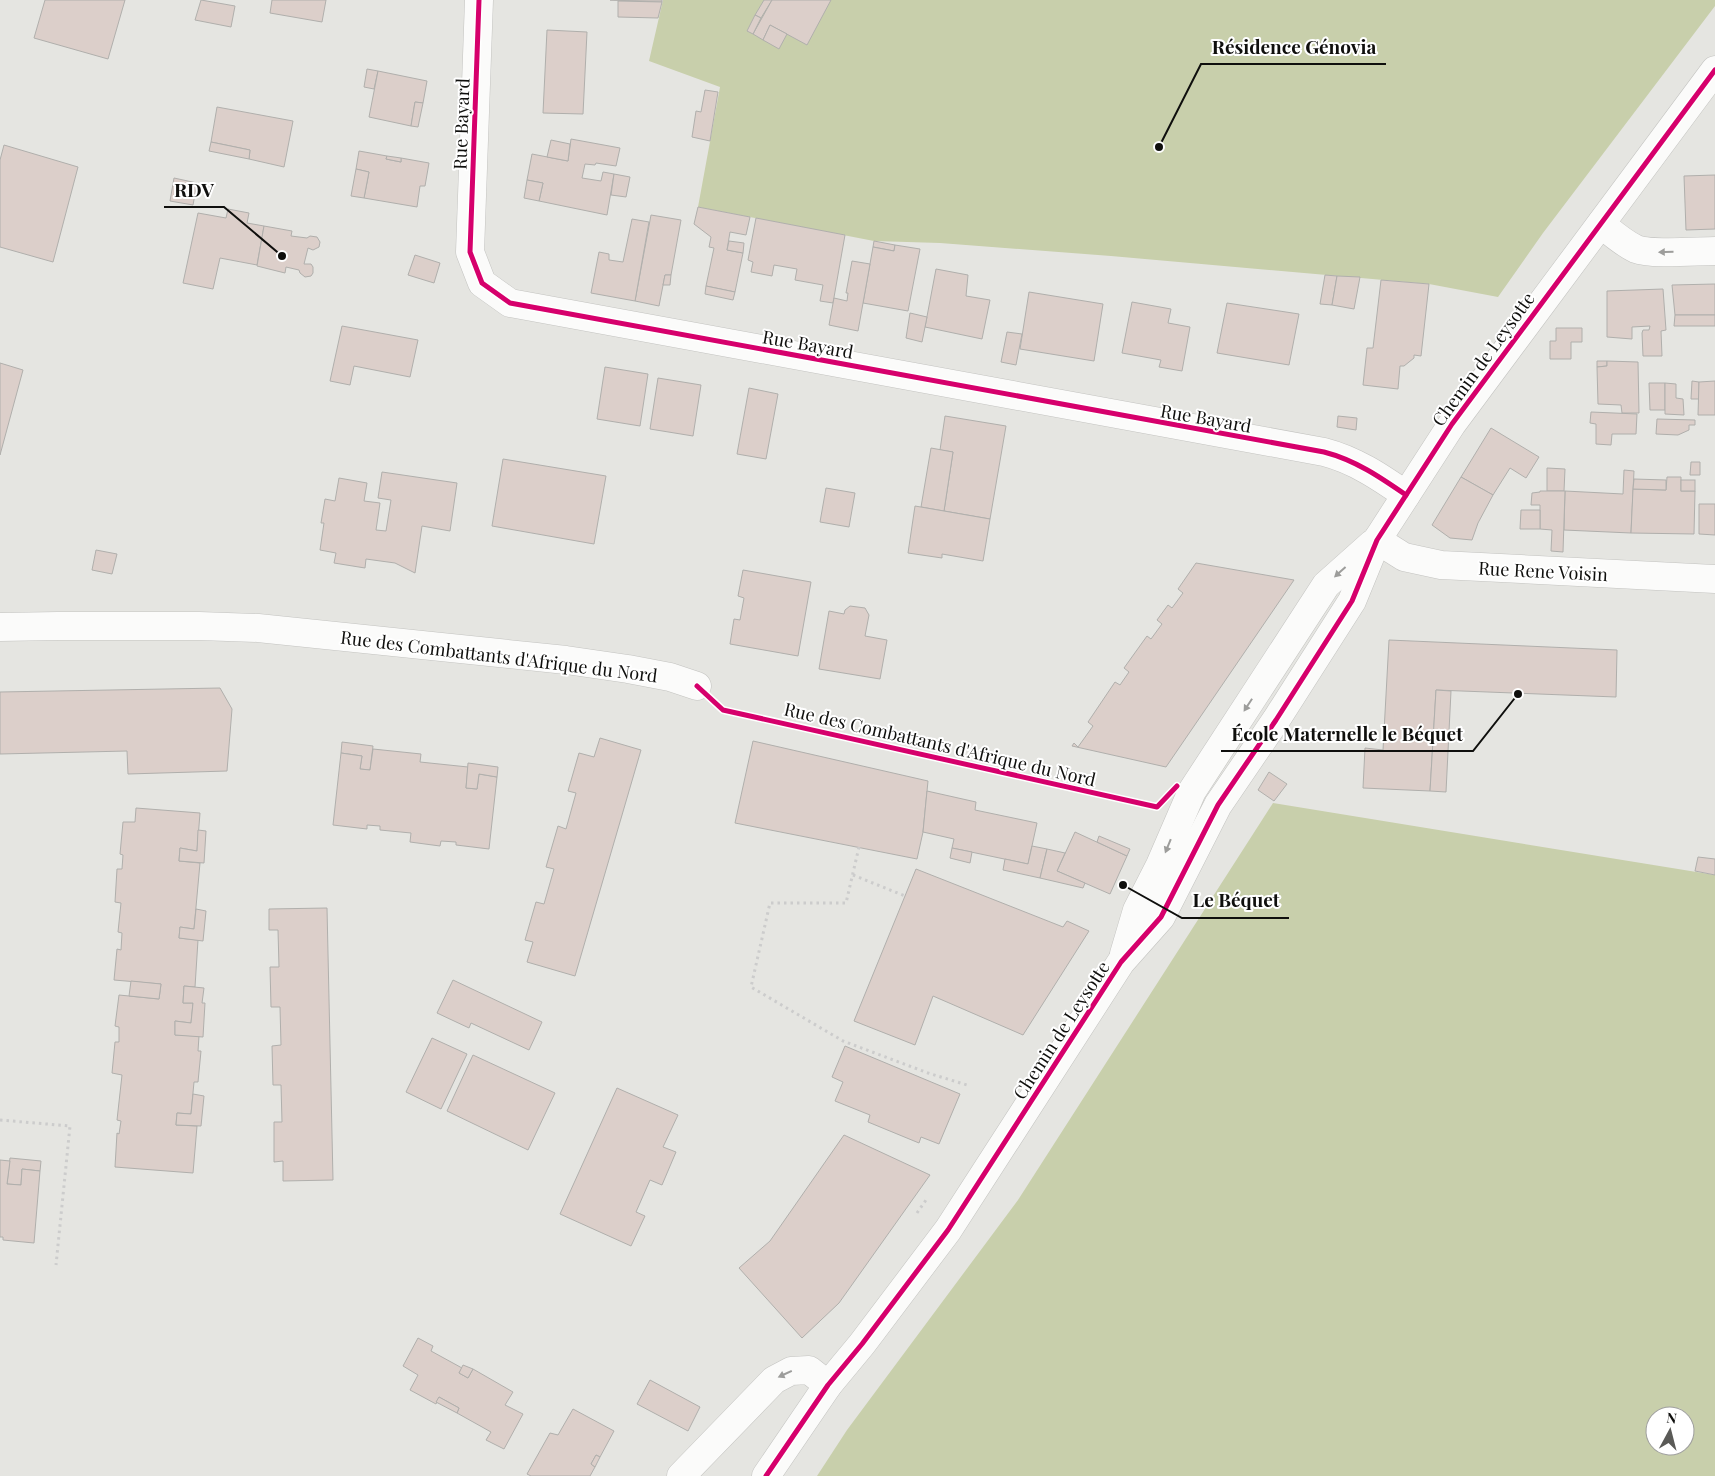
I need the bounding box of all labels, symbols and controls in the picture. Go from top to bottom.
callout: Résidence Génovia [1201,30,1386,64]
text: Résidence Génovia [1212,33,1376,59]
street label: Rue Bayard [447,77,475,170]
callout: RDV [164,173,224,207]
text: RDV [174,176,214,202]
one-way arrow [1658,248,1674,256]
street label: Chemin de Leysotte [1426,287,1540,431]
street label: Rue Bayard [761,324,856,364]
street label: Rue Bayard [1159,398,1254,438]
street label: Rue Rene Voisin [1478,556,1609,586]
one-way arrow [1335,566,1347,578]
street label: Rue des Combattants d'Afrique du Nord [339,625,659,687]
street label: Rue des Combattants d'Afrique du Nord [782,696,1099,792]
one-way arrow [1243,698,1252,711]
callout: École Maternelle le Béquet [1221,717,1473,751]
text: École Maternelle le Béquet [1231,720,1463,746]
one-way arrow [1163,838,1171,853]
callout: Le Béquet [1182,884,1289,918]
text: Le Béquet [1193,886,1280,912]
street label: Chemin de Leysotte [1007,956,1115,1104]
one-way arrow [778,1371,792,1379]
north arrow [1645,1406,1695,1456]
text: N [1665,1408,1678,1428]

